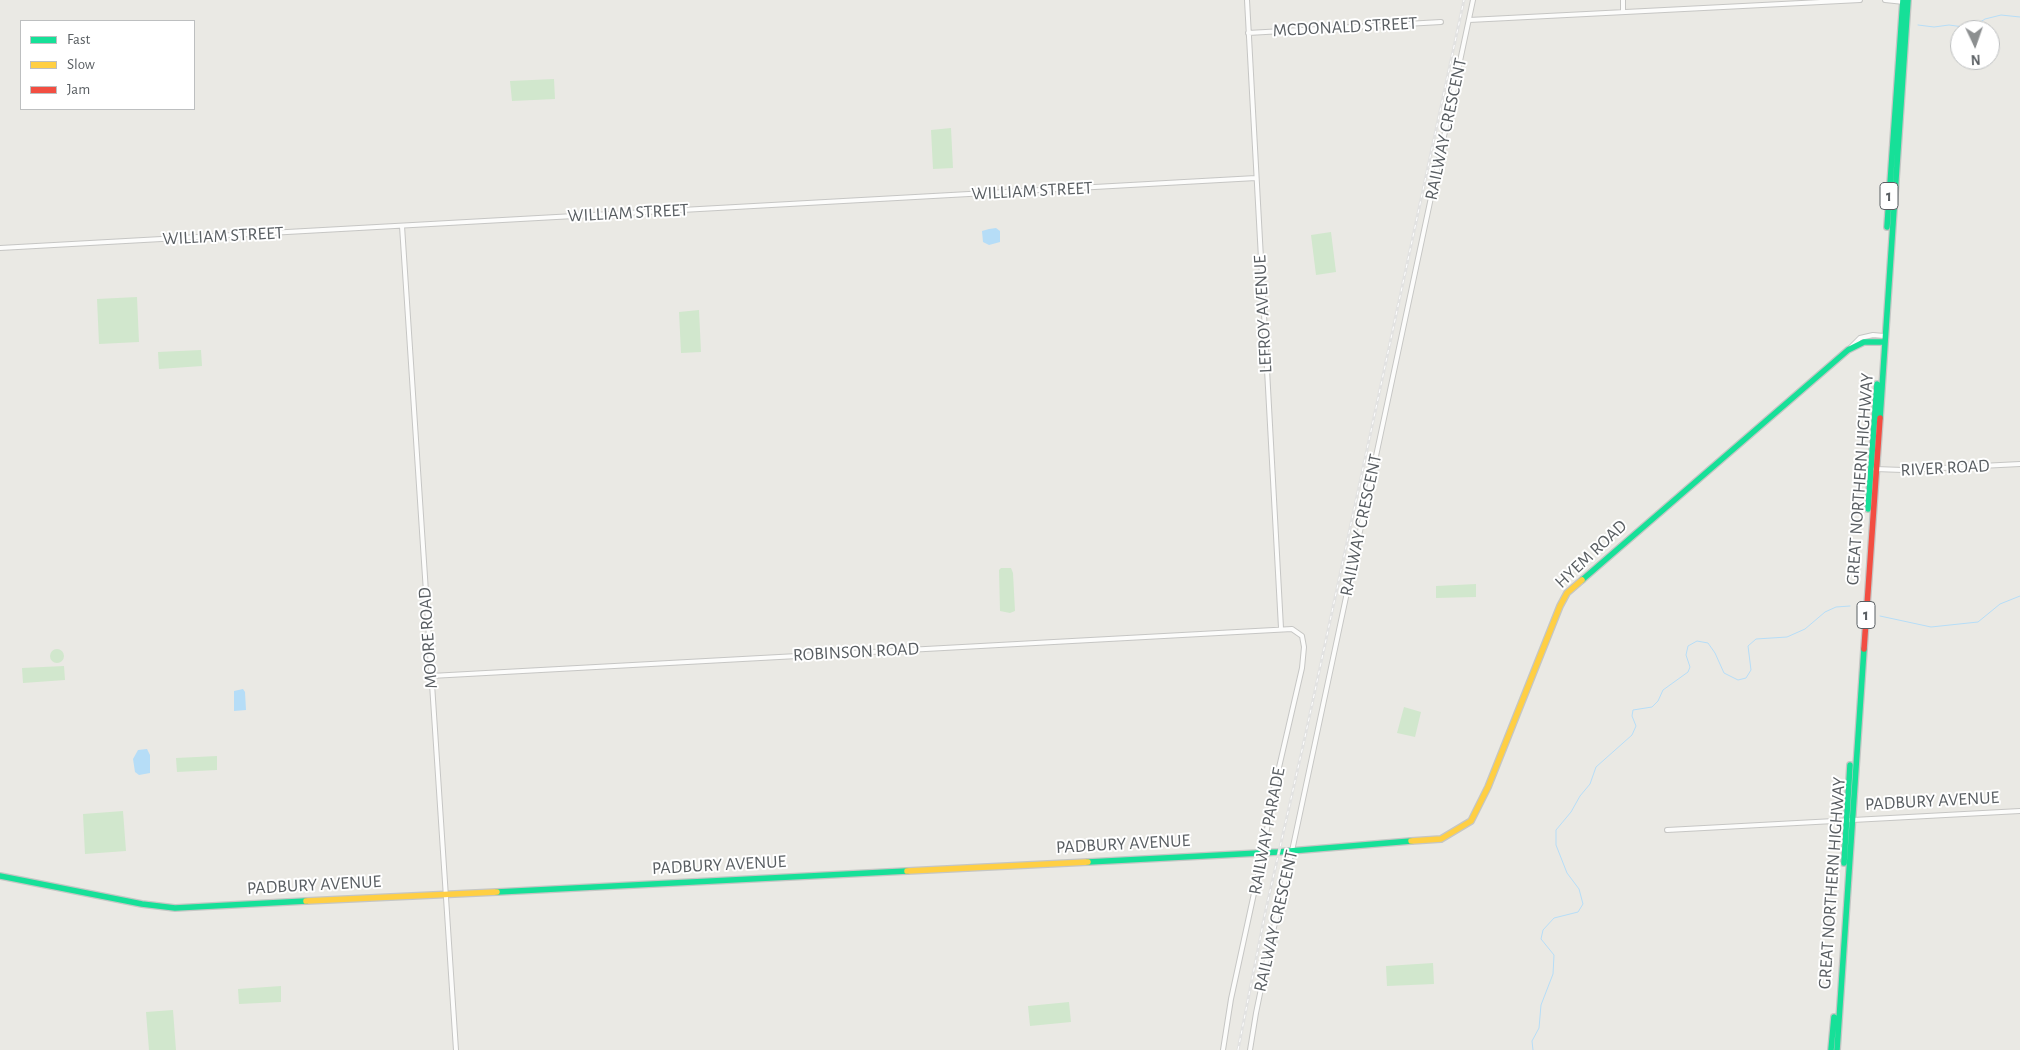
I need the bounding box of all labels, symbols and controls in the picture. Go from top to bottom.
street label: MCDONALD STREET [1272,12,1418,42]
legend [20,20,195,110]
north arrow [1950,20,2000,70]
text: Fast [67,32,90,47]
text: N [1971,52,1981,66]
street label: RAILWAY CRESCENT [1420,56,1472,202]
text: Slow [67,57,95,72]
text: Jam [67,82,90,97]
street label: WILLIAM STREET [971,177,1093,205]
road number: 1 [1880,182,1898,210]
street label: WILLIAM STREET [567,199,689,227]
street label: WILLIAM STREET [162,222,284,250]
street label: LEFROY AVENUE [1249,254,1277,374]
street label: GREAT NORTHERN HIGHWAY [1842,372,1878,586]
street label: RAILWAY CRESCENT [1335,452,1387,598]
street label: RIVER ROAD [1900,455,1990,481]
street label: HYEM ROAD [1550,515,1632,593]
street label: MOORE ROAD [414,587,442,689]
road number: 1 [1857,602,1875,628]
street label: ROBINSON ROAD [792,638,920,666]
street label: RAILWAY PARADE [1244,766,1290,896]
street label: GREAT NORTHERN HIGHWAY [1814,776,1850,990]
street label: PADBURY AVENUE [1864,787,2000,815]
street label: PADBURY AVENUE [1055,830,1191,858]
street label: RAILWAY CRESCENT [1249,848,1303,994]
street label: PADBURY AVENUE [651,851,787,879]
street label: PADBURY AVENUE [246,871,382,899]

